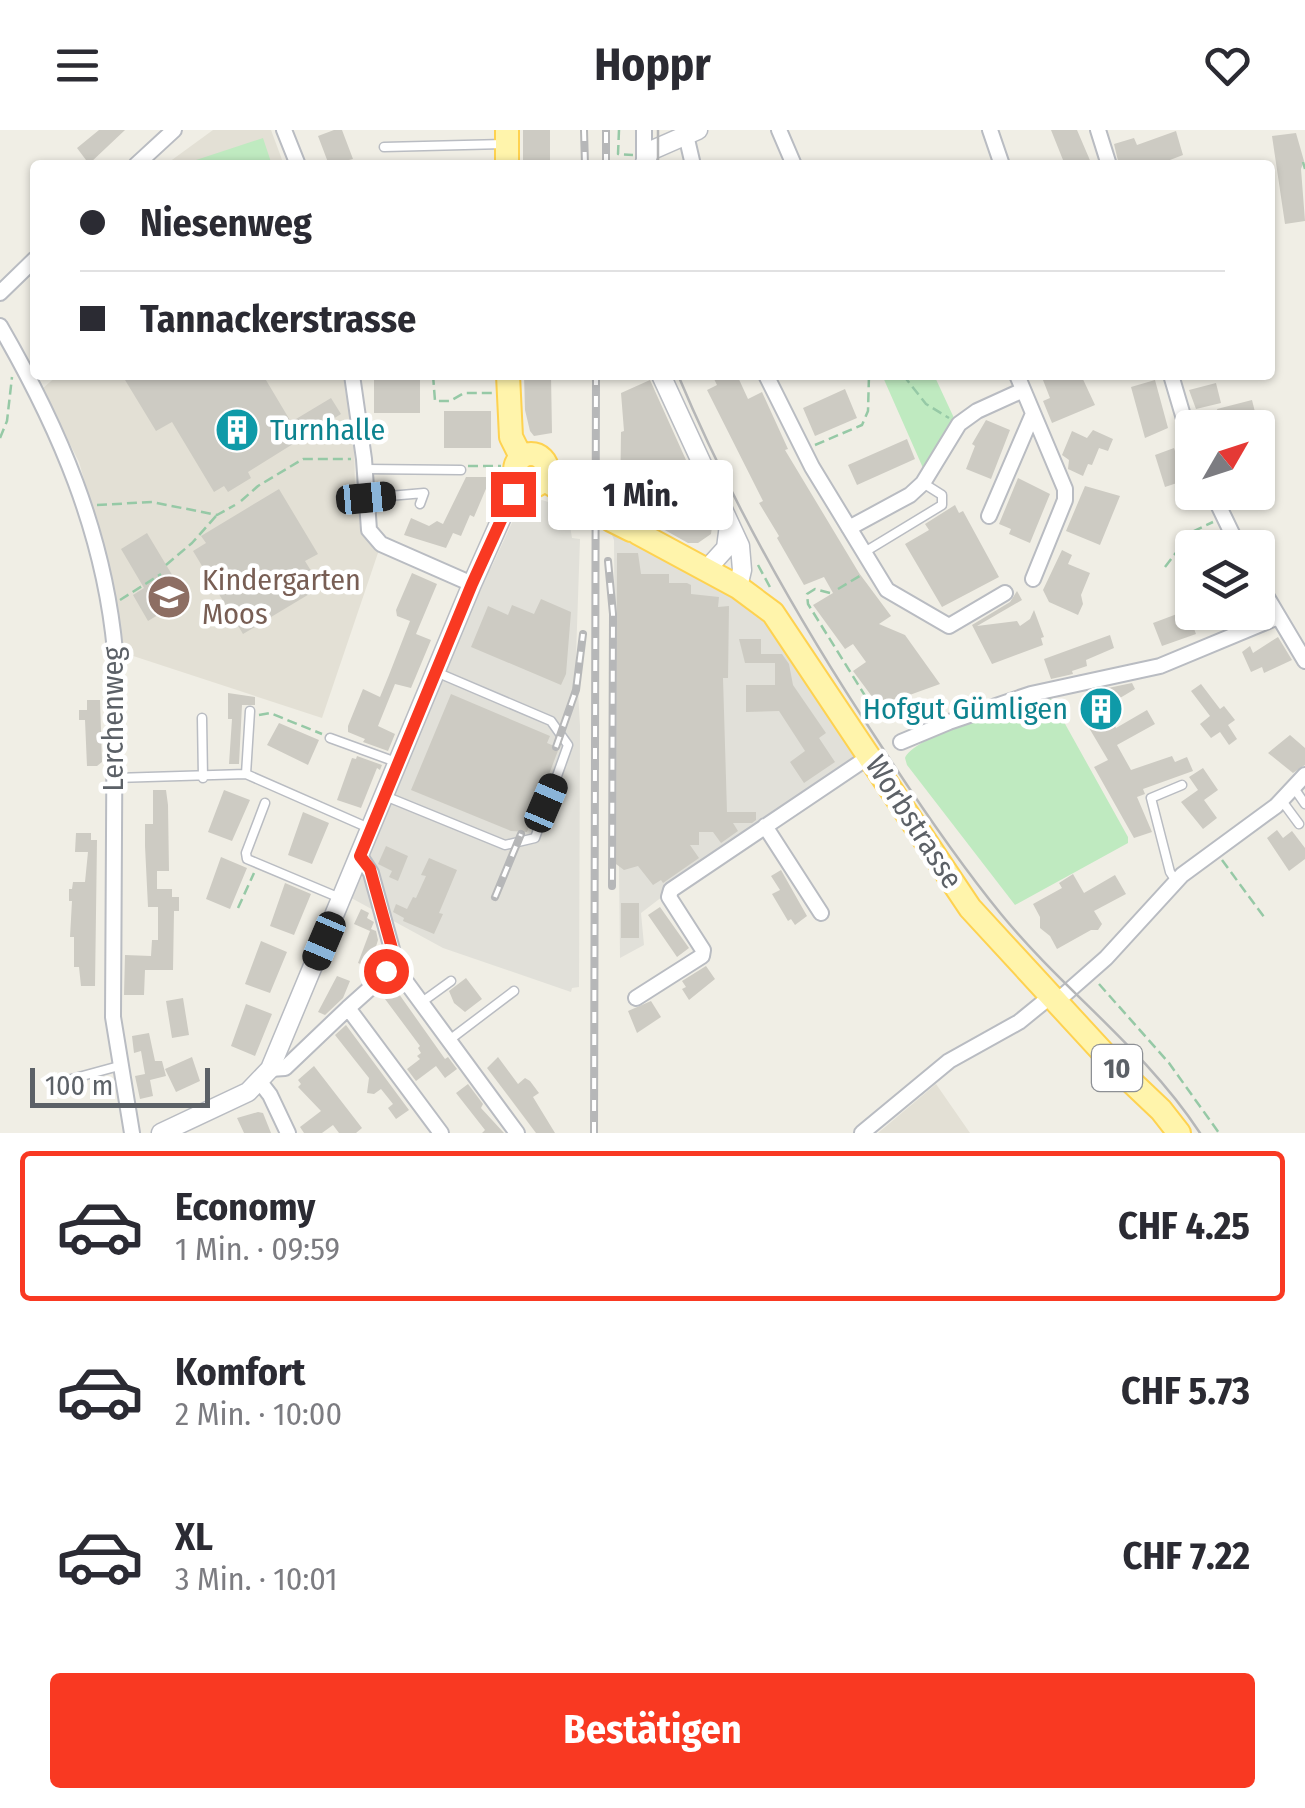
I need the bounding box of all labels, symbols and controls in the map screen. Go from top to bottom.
icon: menu [50,38,105,93]
text: Hoppr [594,38,711,92]
icon: heart [1200,38,1255,93]
text: Niesenweg [140,200,312,246]
text: Tannackerstrasse [140,296,416,342]
building icon: Turnhalle [214,407,260,453]
north arrow [1175,410,1275,510]
map controls [1175,410,1275,630]
place label: Turnhalle [270,412,385,448]
callout: 1 Min. [548,459,733,529]
route end [491,472,536,517]
text: 1 Min. [603,476,678,514]
car [335,480,397,516]
button: layers [1175,530,1275,630]
place label: Kindergarten Moos [202,562,361,632]
school or university icon: Kindergarten Moos [146,574,192,620]
street label: Lerchenweg [95,646,131,791]
building icon: Hofgut Gümligen [1078,686,1124,732]
place label: Hofgut Gümligen [863,691,1068,727]
street label: Worbstrasse [858,749,970,895]
car [520,770,572,836]
car [298,908,350,974]
route start [364,949,409,994]
road number: 10 [1092,1045,1142,1091]
scale bar [30,1063,210,1108]
text: 100 m [45,1069,113,1102]
icon: car [55,1181,145,1271]
text: Economy [175,1184,315,1230]
text: CHF 4.25 [1118,1203,1250,1249]
text: 1 Min. · 09:59 [175,1230,340,1268]
icon: car [55,1346,145,1436]
text: Komfort [175,1349,305,1395]
text: CHF 5.73 [1121,1368,1250,1414]
text: 2 Min. · 10:00 [175,1395,342,1433]
icon: car [55,1511,145,1601]
text: XL [175,1514,213,1560]
text: CHF 7.22 [1122,1533,1250,1579]
text: 3 Min. · 10:01 [175,1560,338,1598]
button: Bestätigen [50,1673,1255,1788]

